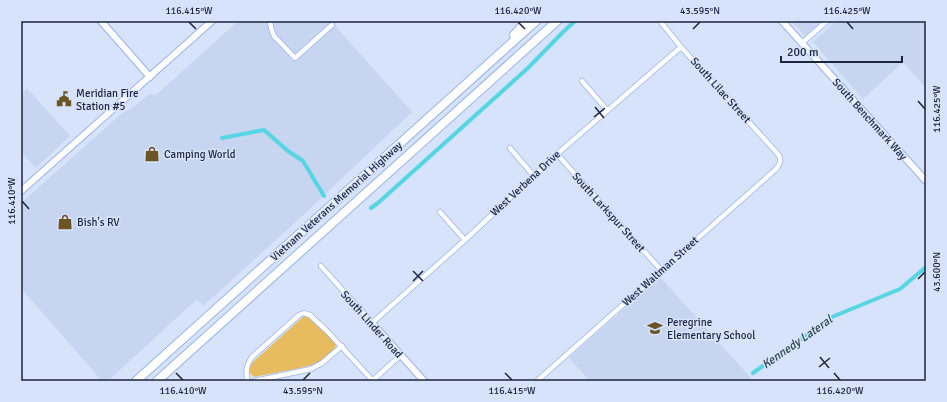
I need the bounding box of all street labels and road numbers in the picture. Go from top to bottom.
street label: South Lilac Street [688,55,754,126]
street label: South Benchmark Way [830,76,910,163]
street label: Vietnam Veterans Memorial Highway [268,138,405,264]
street label: West Verbena Drive [488,148,563,219]
street label: South Larkspur Street [569,170,648,255]
street label: West Waltman Street [619,234,701,309]
street label: South Linder Road [338,288,405,361]

